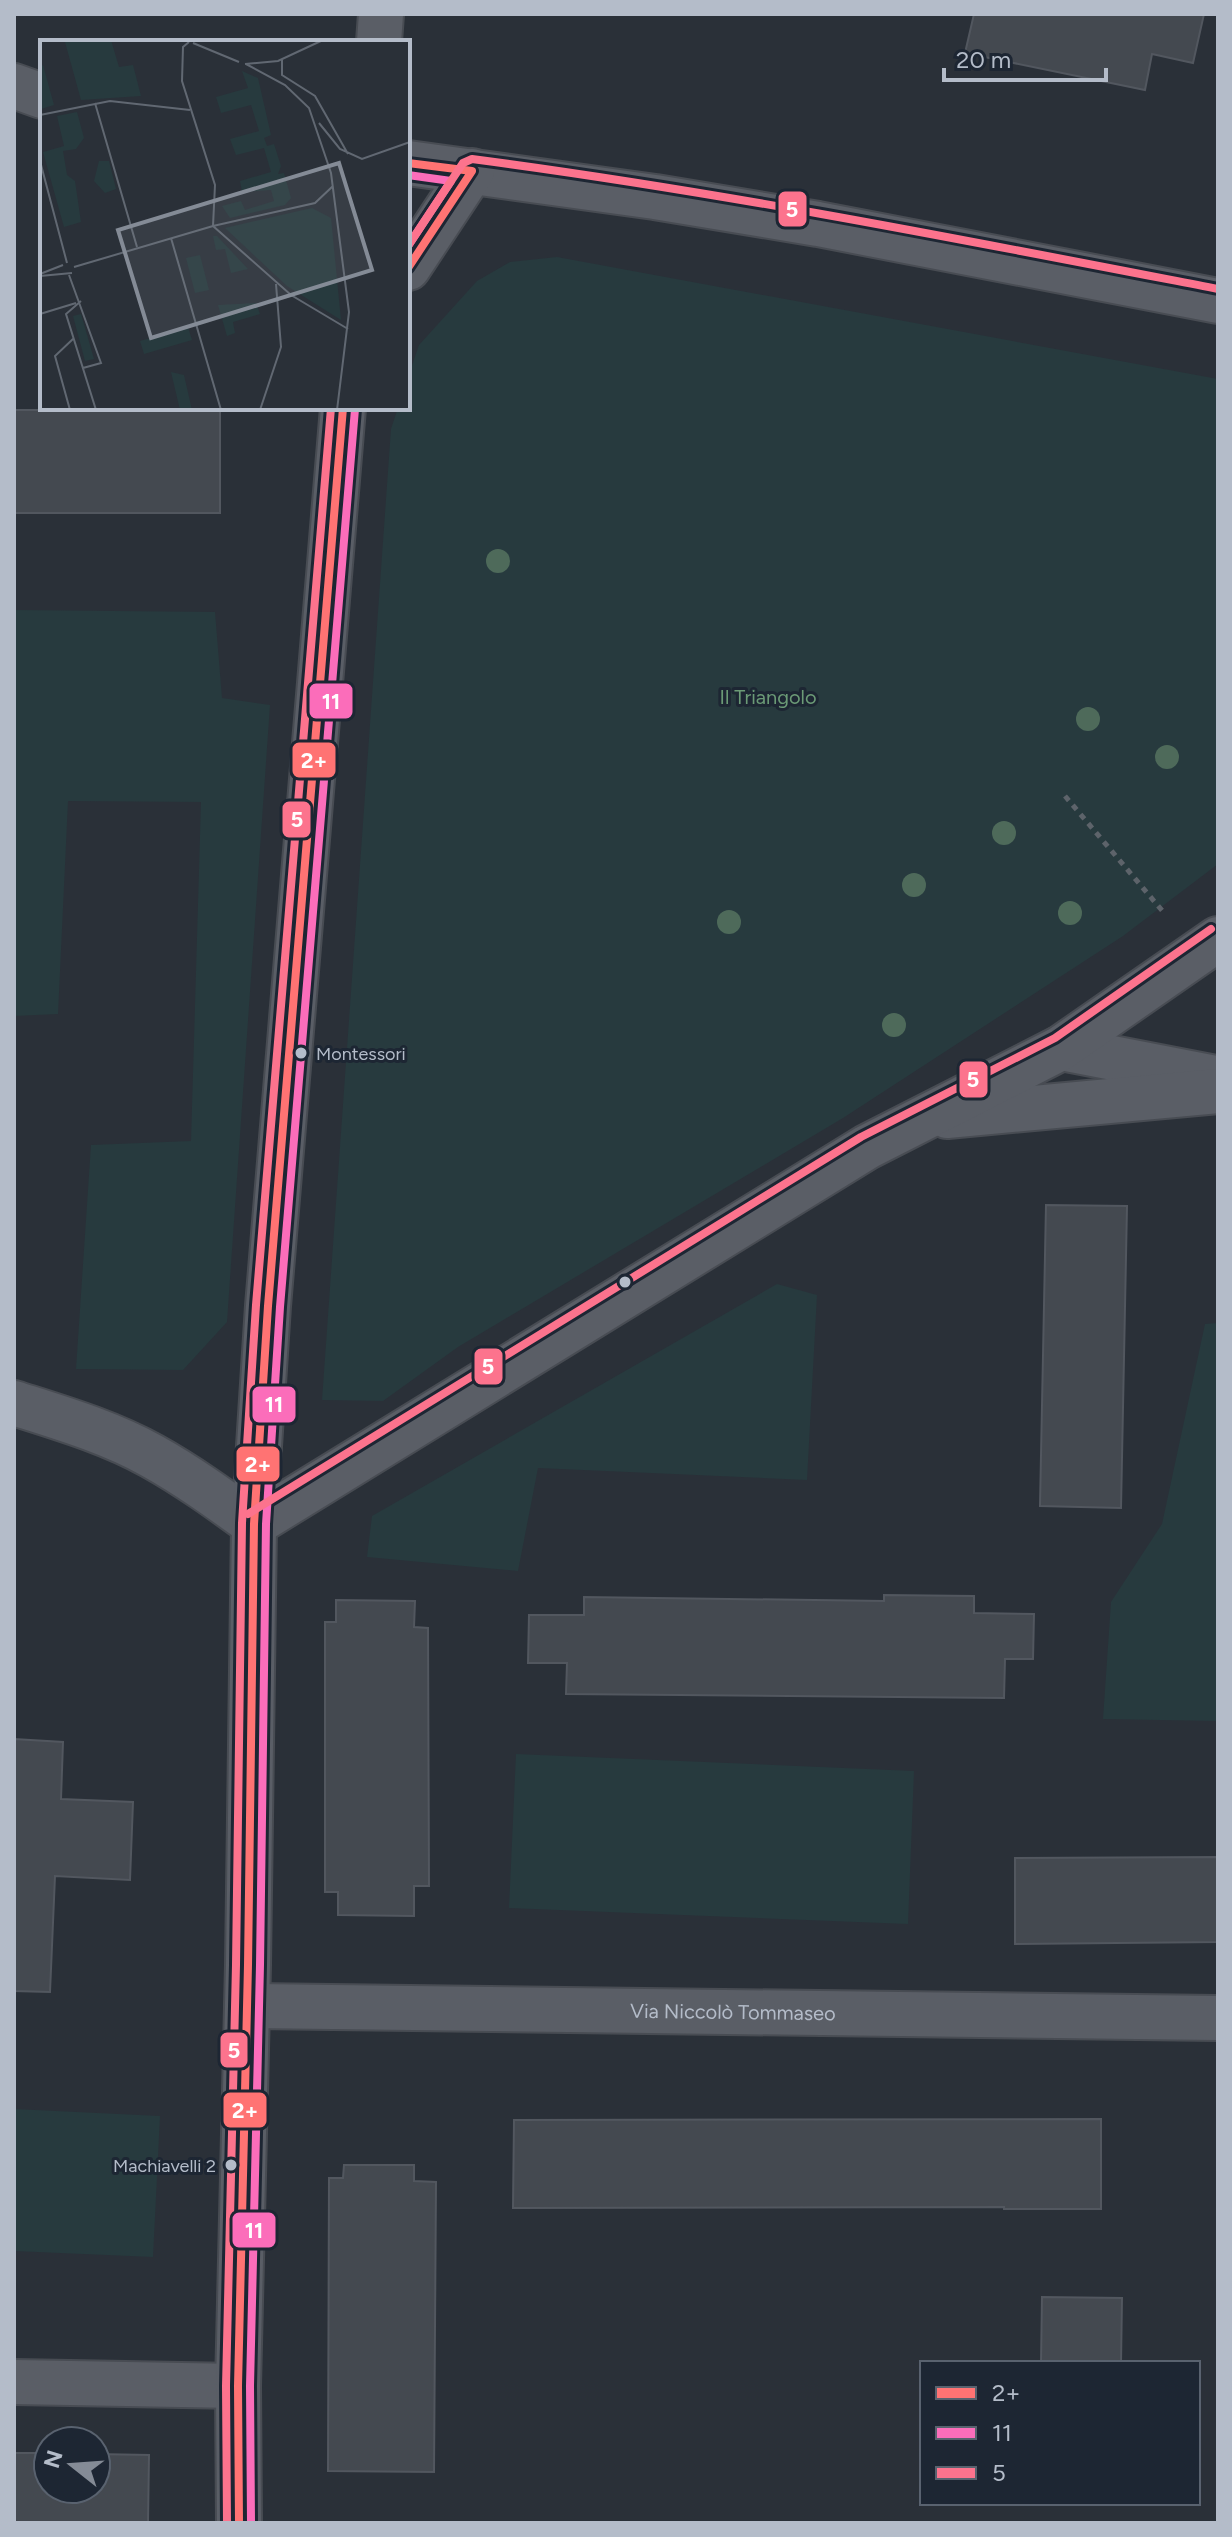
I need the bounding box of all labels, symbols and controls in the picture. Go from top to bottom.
scale bar [944,32,1106,82]
inset map [40,40,410,410]
text: 20 m [956,45,1011,74]
line badge: 5 [777,190,808,228]
text: 5 [786,196,798,223]
line badge: 11 [308,682,354,720]
park label: Il Triangolo [720,685,816,709]
text: 11 [322,688,340,715]
line badge: 2+ [291,741,337,779]
text: 2+ [301,747,327,774]
line badge: 5 [281,800,312,839]
text: 5 [291,806,303,833]
place label: Montessori [316,1043,406,1065]
marker: Montessori [293,1045,309,1061]
line badge: 5 [958,1060,989,1099]
text: 5 [967,1066,979,1093]
unlabelled marker [617,1274,633,1290]
line badge: 5 [473,1347,504,1386]
text: 5 [482,1353,494,1380]
line badge: 11 [251,1385,297,1424]
text: 11 [265,1391,283,1418]
line badge: 2+ [235,1445,281,1483]
text: 2+ [245,1451,271,1478]
street label: Via Niccolò Tommaseo [630,1999,836,2025]
line badge: 5 [219,2031,249,2069]
text: 5 [228,2037,240,2064]
line badge: 2+ [222,2091,268,2129]
text: 2+ [232,2097,258,2124]
place label: Machiavelli 2 [113,2155,216,2177]
marker: Machiavelli 2 [223,2157,239,2173]
line badge: 11 [231,2211,277,2249]
text: 11 [245,2217,263,2244]
legend [920,2361,1200,2505]
text: 2+ [992,2378,1020,2407]
text: 11 [992,2418,1012,2447]
north arrow [32,2425,112,2505]
text: N [38,2447,69,2471]
text: 5 [992,2458,1006,2487]

